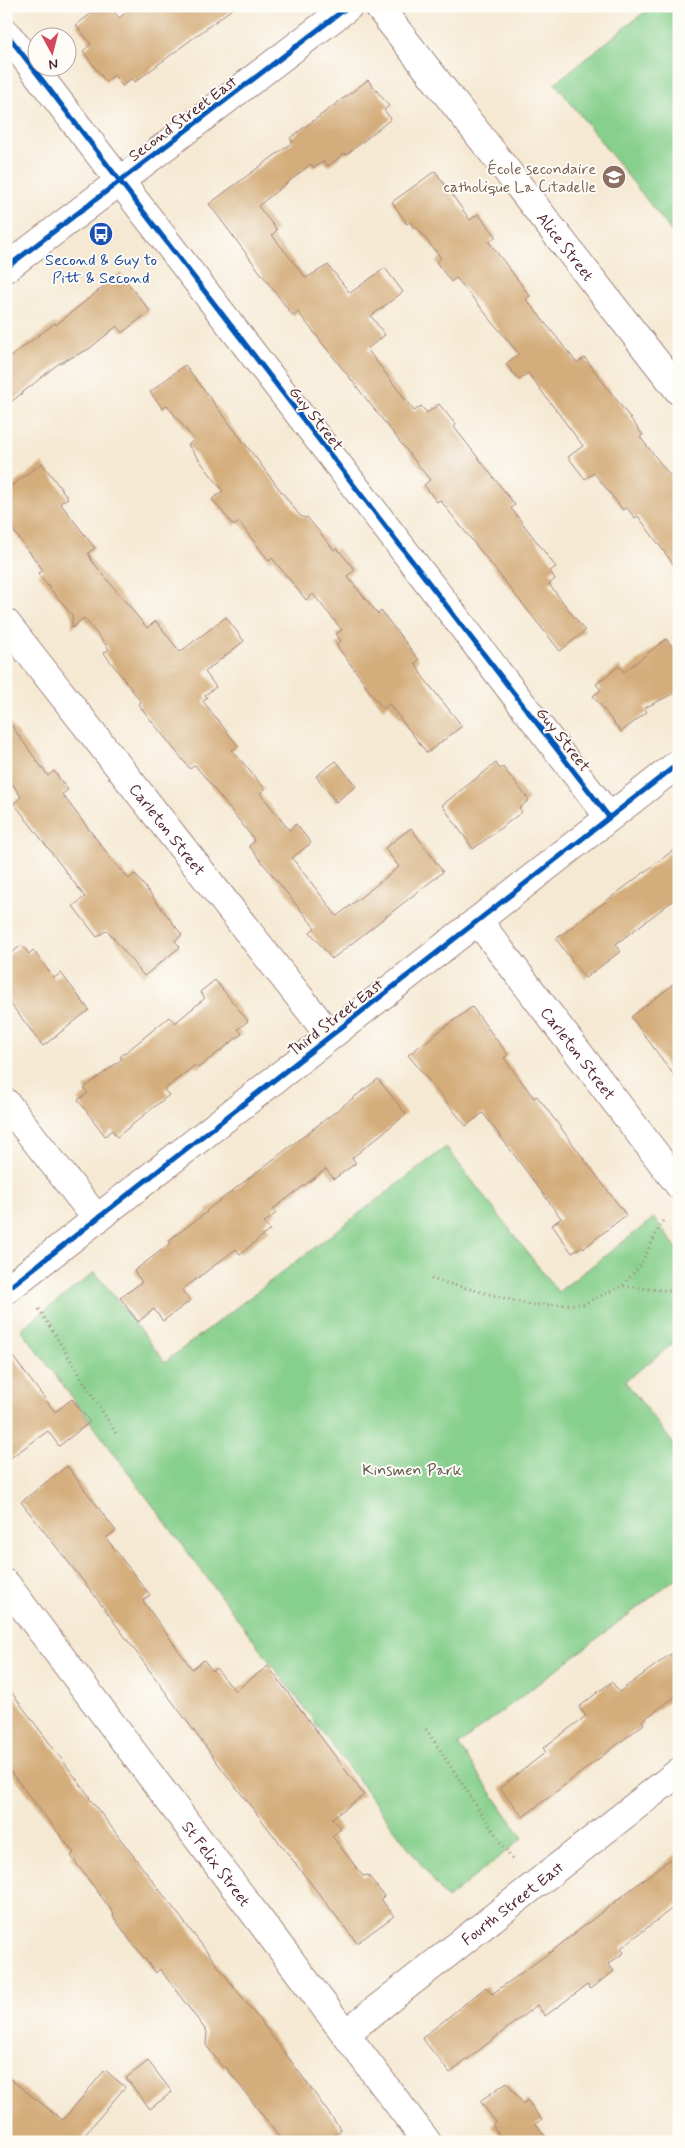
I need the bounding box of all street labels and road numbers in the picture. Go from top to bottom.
street label: Second Street East [124,71,241,167]
street label: Alice Street [531,209,598,286]
street label: Guy Street [284,382,348,456]
street label: Guy Street [531,703,595,777]
street label: Carleton Street [124,780,210,881]
street label: Third Street East [284,975,388,1062]
street label: Carleton Street [535,1003,620,1105]
street label: St Felix Street [177,1817,255,1911]
street label: Fourth Street East [458,1857,568,1951]

